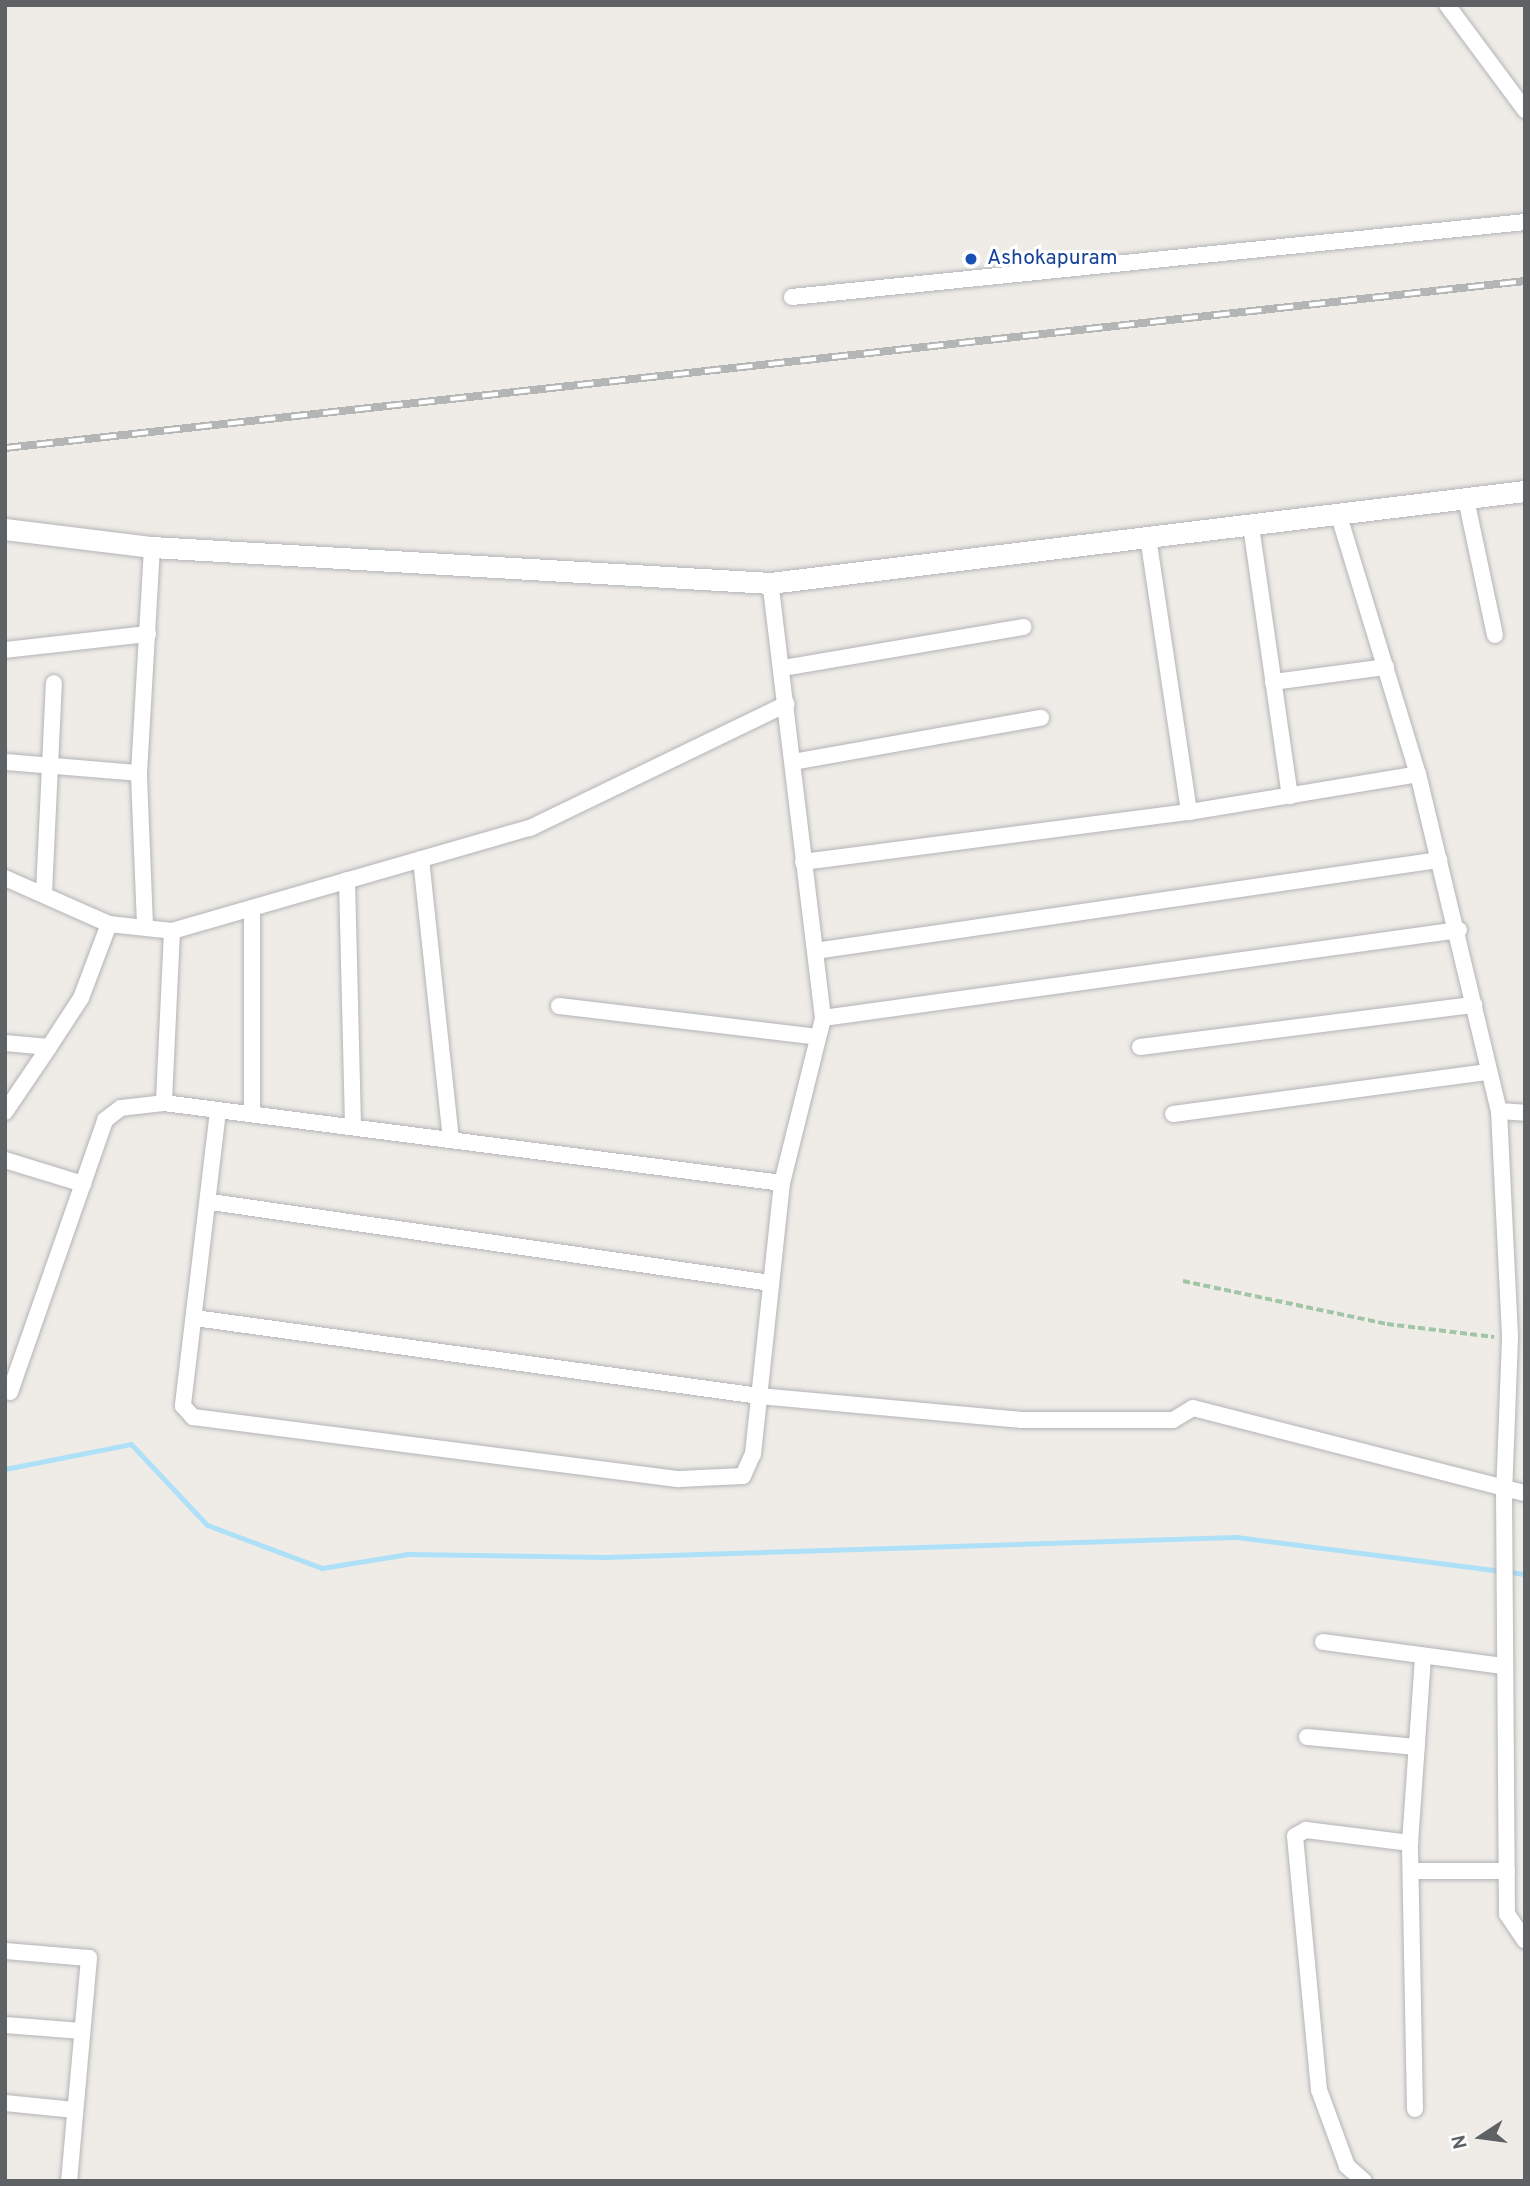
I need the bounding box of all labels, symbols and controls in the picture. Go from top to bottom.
place label: Ashokapuram [987,246,1117,272]
marker: Ashokapuram [961,249,981,269]
north arrow [1446,2102,1516,2172]
text: N [1447,2132,1474,2151]

